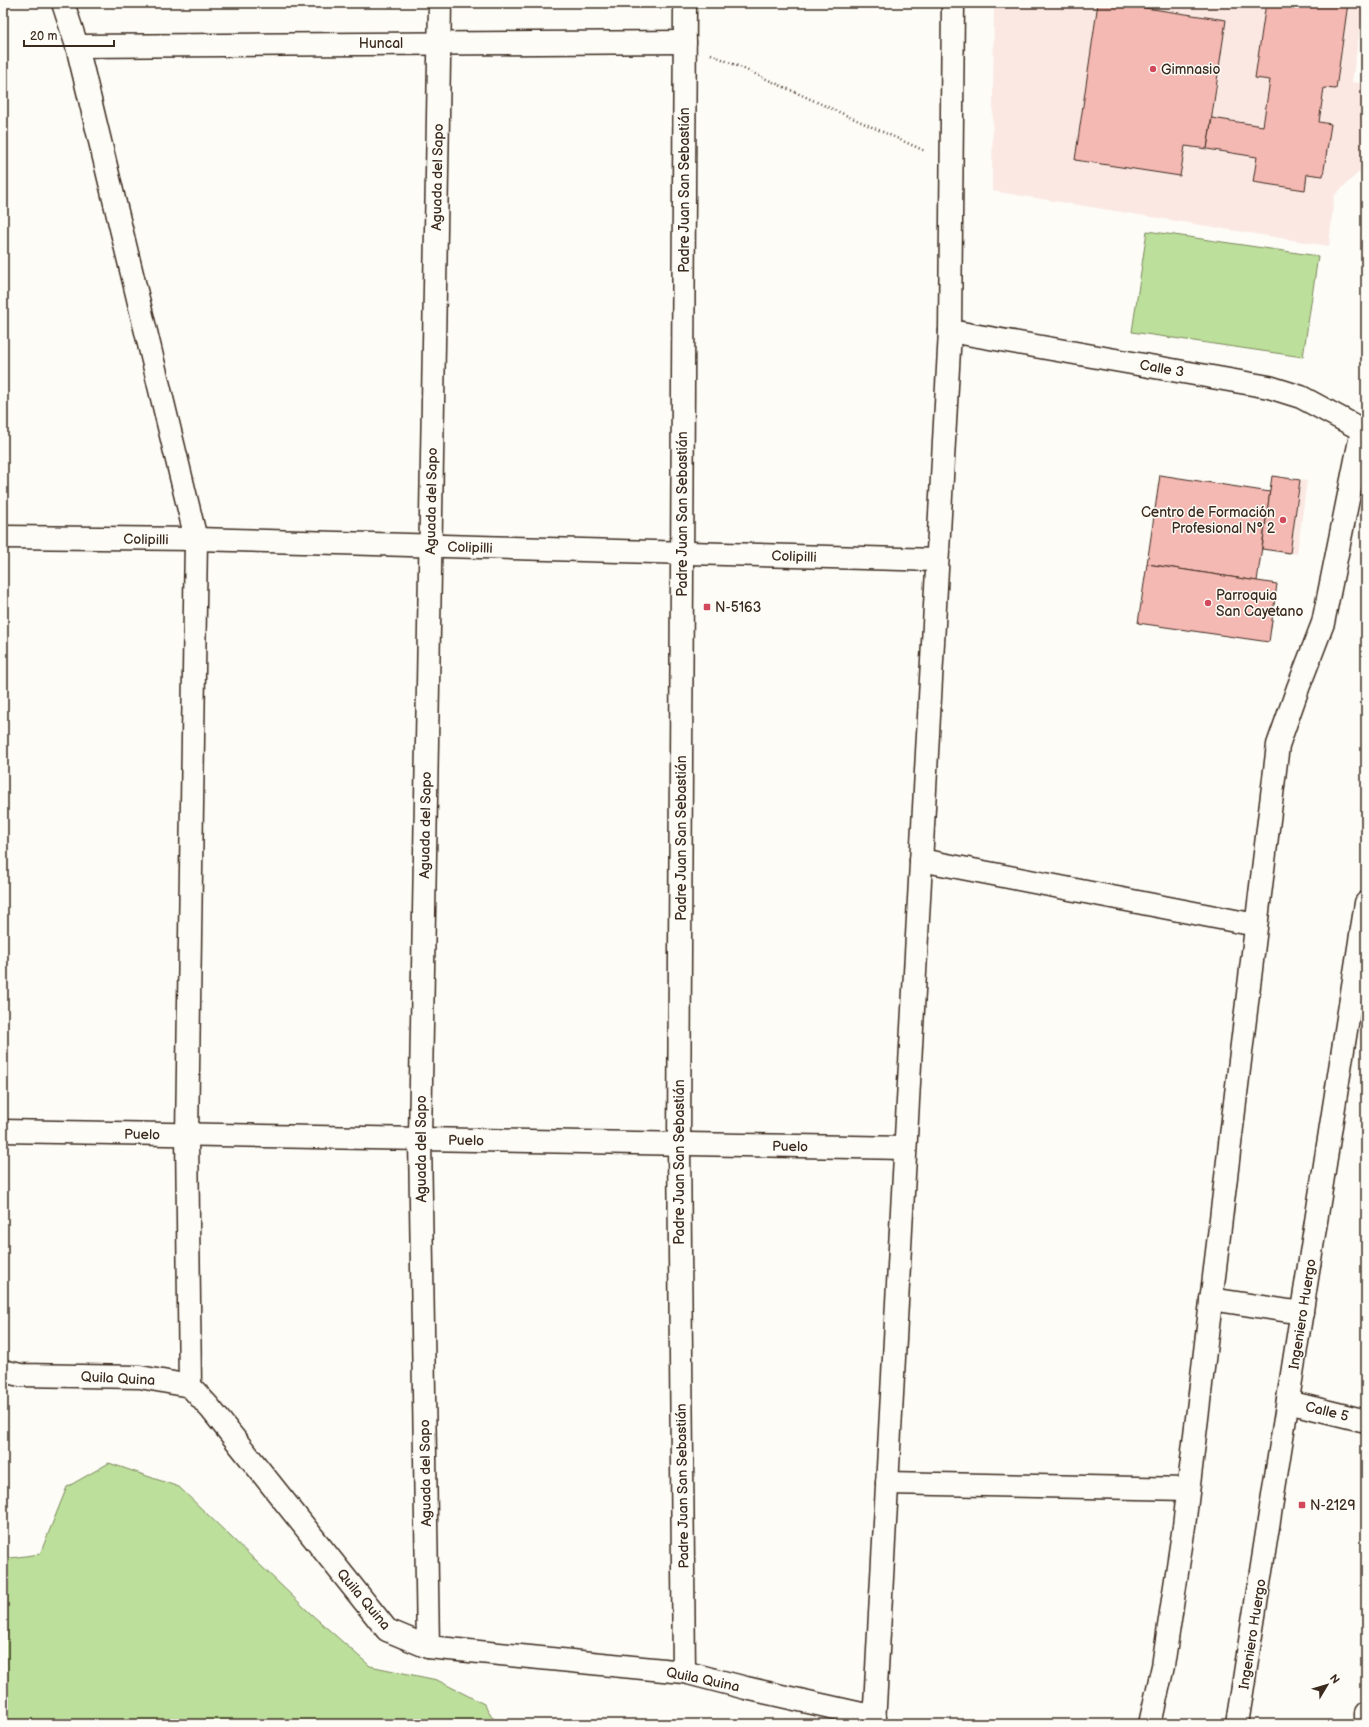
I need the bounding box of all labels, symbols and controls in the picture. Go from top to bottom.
scale bar [24,22,114,48]
text: 20 m [30,29,57,44]
street label: Huncal [359,35,403,52]
place label: Gimnasio [1161,61,1220,78]
marker: Gimnasio [1148,64,1158,74]
street label: Padre Juan San Sebastián [676,107,693,273]
street label: Aguada del Sapo [428,123,447,231]
street label: Calle 3 [1138,356,1185,381]
street label: Padre Juan San Sebastián [674,431,691,597]
street label: Aguada del Sapo [422,447,441,555]
place label: Centro de Formación Profesional N° 2 [1141,504,1276,537]
marker: Centro de Formación Profesional N° 2 [1278,515,1288,525]
street label: Colipilli [123,531,169,548]
street label: Colipilli [447,538,493,557]
street label: Colipilli [771,547,817,566]
place label: Parroquia San Cayetano [1216,587,1303,620]
marker: Parroquia San Cayetano [1203,598,1213,608]
place label: N-5163 [715,599,761,616]
marker: N-5163 [702,602,712,612]
street label: Padre Juan San Sebastián [673,755,690,921]
street label: Aguada del Sapo [416,771,435,879]
street label: Padre Juan San Sebastián [671,1079,688,1245]
street label: Aguada del Sapo [413,1095,430,1203]
street label: Puelo [124,1126,160,1143]
street label: Puelo [448,1132,484,1149]
street label: Puelo [772,1138,808,1155]
street label: Ingeniero Huergo [1285,1257,1320,1371]
street label: Quila Quina [80,1368,156,1389]
street label: Calle 5 [1303,1398,1350,1425]
street label: Padre Juan San Sebastián [673,1403,692,1569]
street label: Aguada del Sapo [416,1419,435,1527]
place label: N-2129 [1310,1497,1355,1514]
marker: N-2129 [1297,1500,1307,1510]
street label: Quila Quina [333,1565,394,1633]
street label: Ingeniero Huergo [1235,1577,1270,1691]
street label: Quila Quina [665,1663,741,1696]
north arrow [1307,1665,1347,1705]
text: N [1327,1672,1342,1686]

